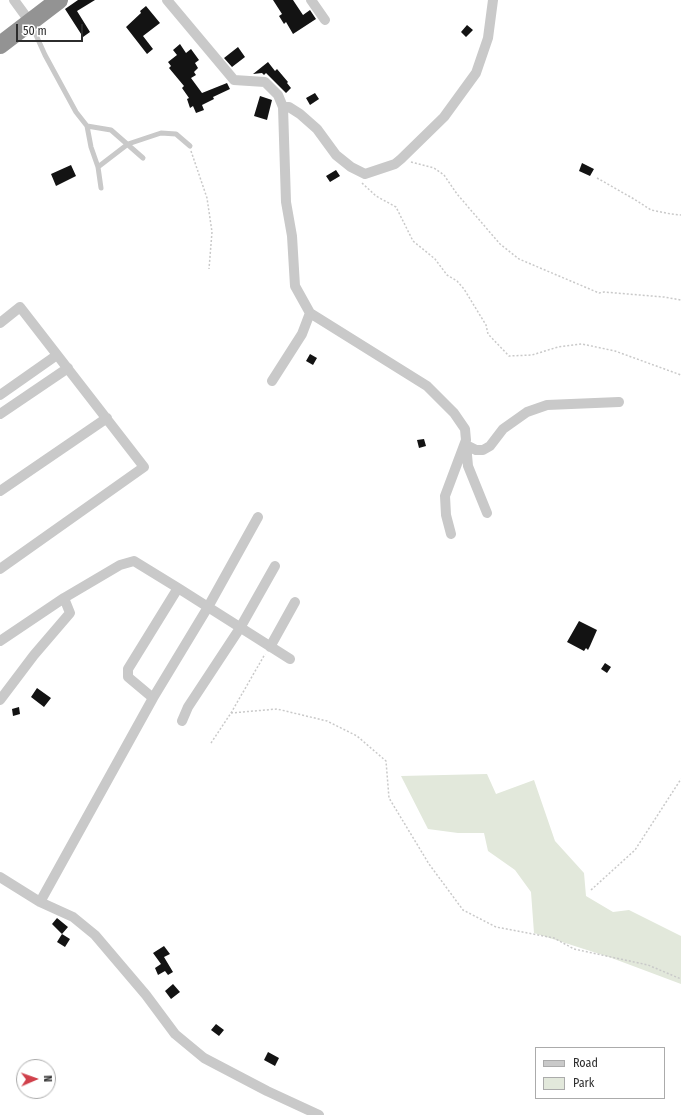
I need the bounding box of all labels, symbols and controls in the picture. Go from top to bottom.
scale bar [18,16,85,42]
text: 50 m [23,24,47,38]
legend [535,1047,665,1099]
text: Road [573,1056,598,1070]
north arrow [16,1059,56,1099]
text: N [41,1075,54,1082]
text: Park [573,1076,594,1090]

